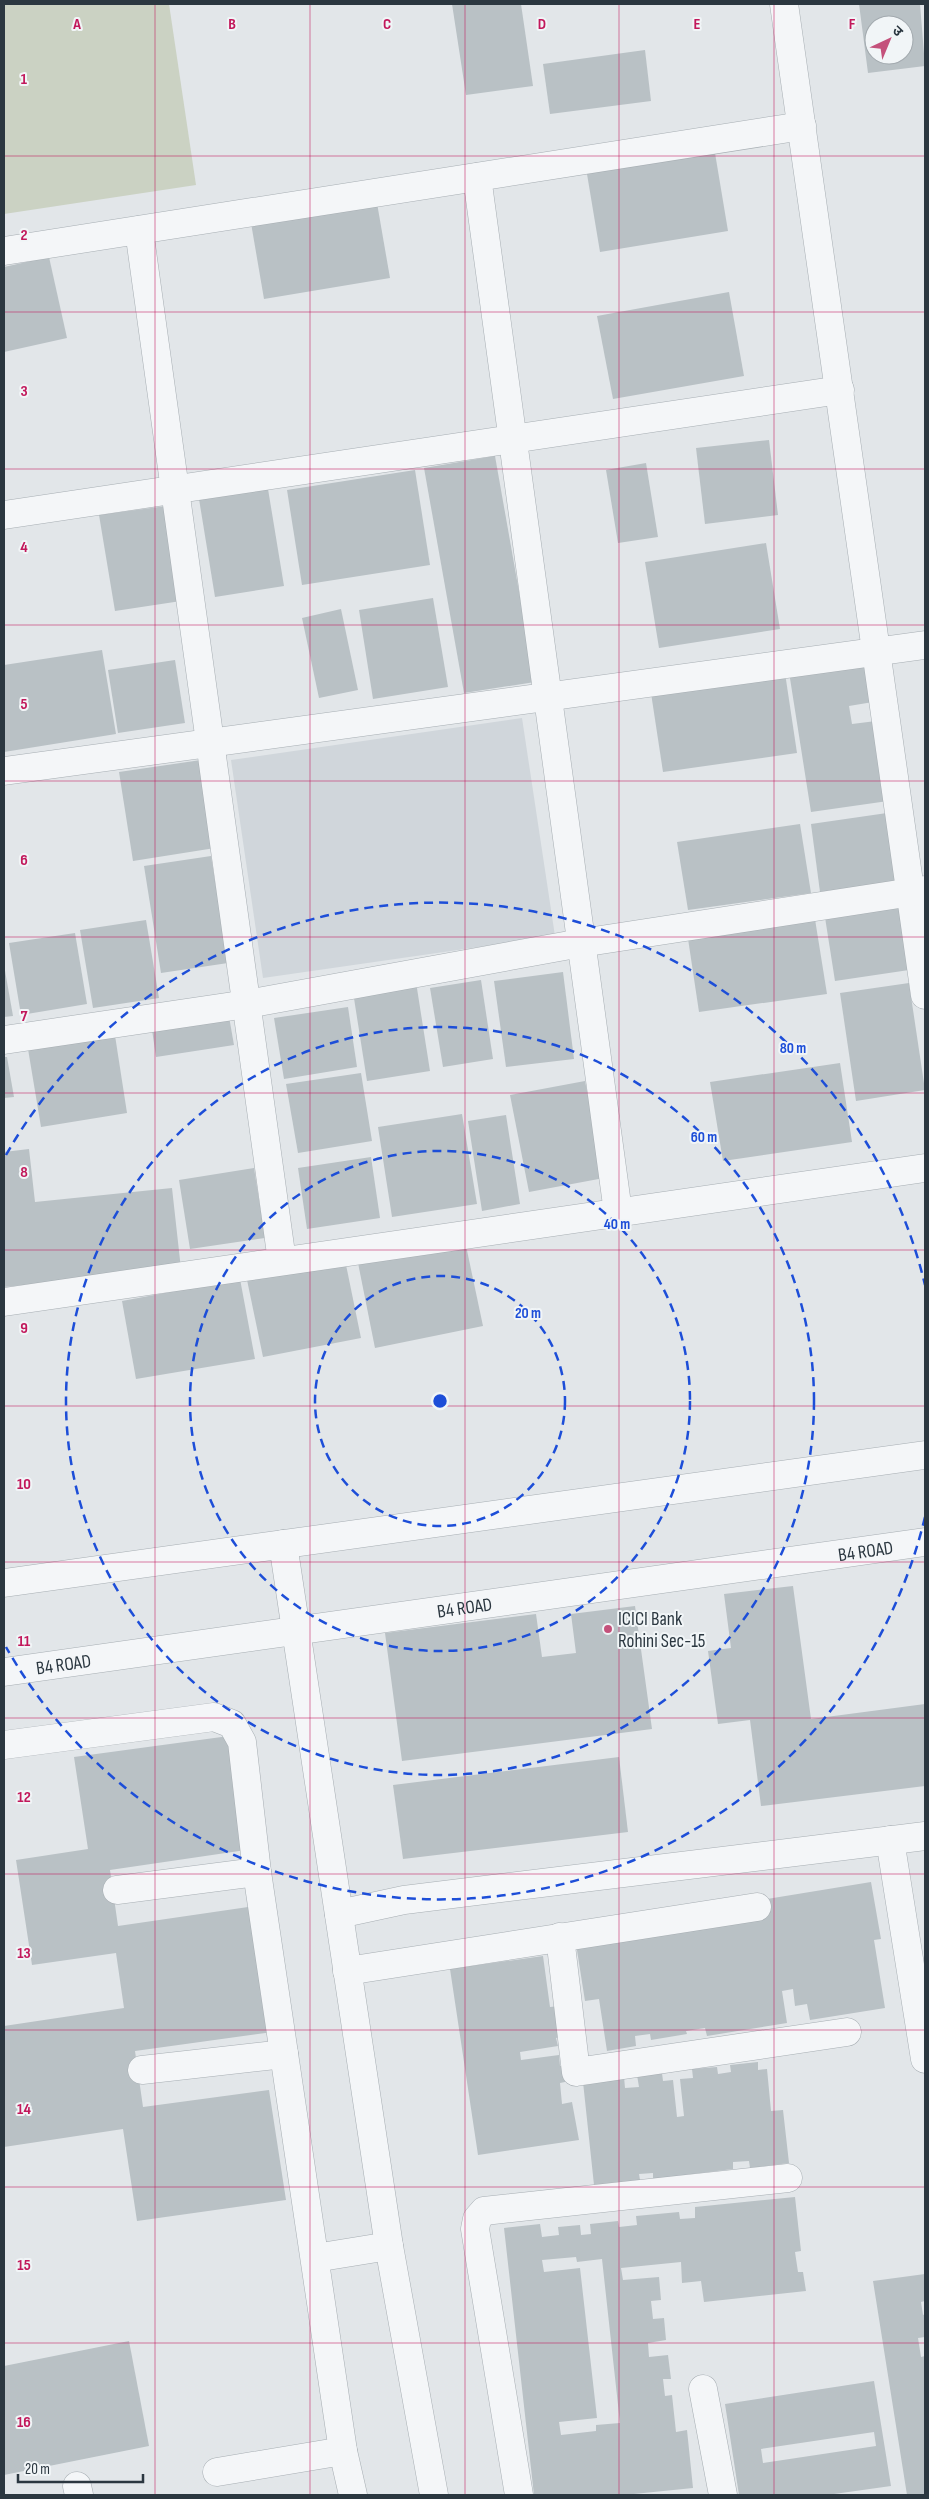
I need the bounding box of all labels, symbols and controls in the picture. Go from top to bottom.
text: A [72,15,81,34]
text: B [228,15,236,34]
text: C [383,15,391,34]
text: D [538,15,546,34]
text: E [694,15,701,34]
text: F [849,15,856,34]
north arrow [864,15,914,65]
text: उ [889,22,907,41]
text: 1 [21,70,28,89]
text: 2 [20,226,28,245]
text: 3 [20,382,28,401]
text: 4 [20,538,28,557]
text: 5 [20,695,28,714]
text: 6 [20,851,28,870]
text: 7 [21,1007,28,1026]
text: 80 m [780,1039,806,1058]
text: 60 m [691,1128,717,1147]
text: 8 [20,1163,28,1182]
text: 40 m [604,1215,630,1234]
text: 20 m [515,1304,541,1323]
text: 9 [20,1319,28,1338]
centre of rings [431,1392,449,1410]
text: 10 [17,1475,31,1494]
street label: B4 ROAD [837,1537,895,1567]
street label: B4 ROAD [436,1593,494,1624]
place label: ICICI Bank Rohini Sec-15 [618,1608,705,1653]
marker: ICICI Bank Rohini Sec-15 [602,1623,614,1635]
text: 11 [18,1632,31,1651]
street label: B4 ROAD [35,1650,93,1680]
text: 12 [17,1788,31,1807]
text: 13 [17,1944,31,1963]
text: 14 [17,2100,31,2119]
text: 15 [17,2256,31,2275]
text: 16 [17,2413,31,2432]
scale bar [18,2452,142,2484]
text: 20 m [25,2460,50,2479]

